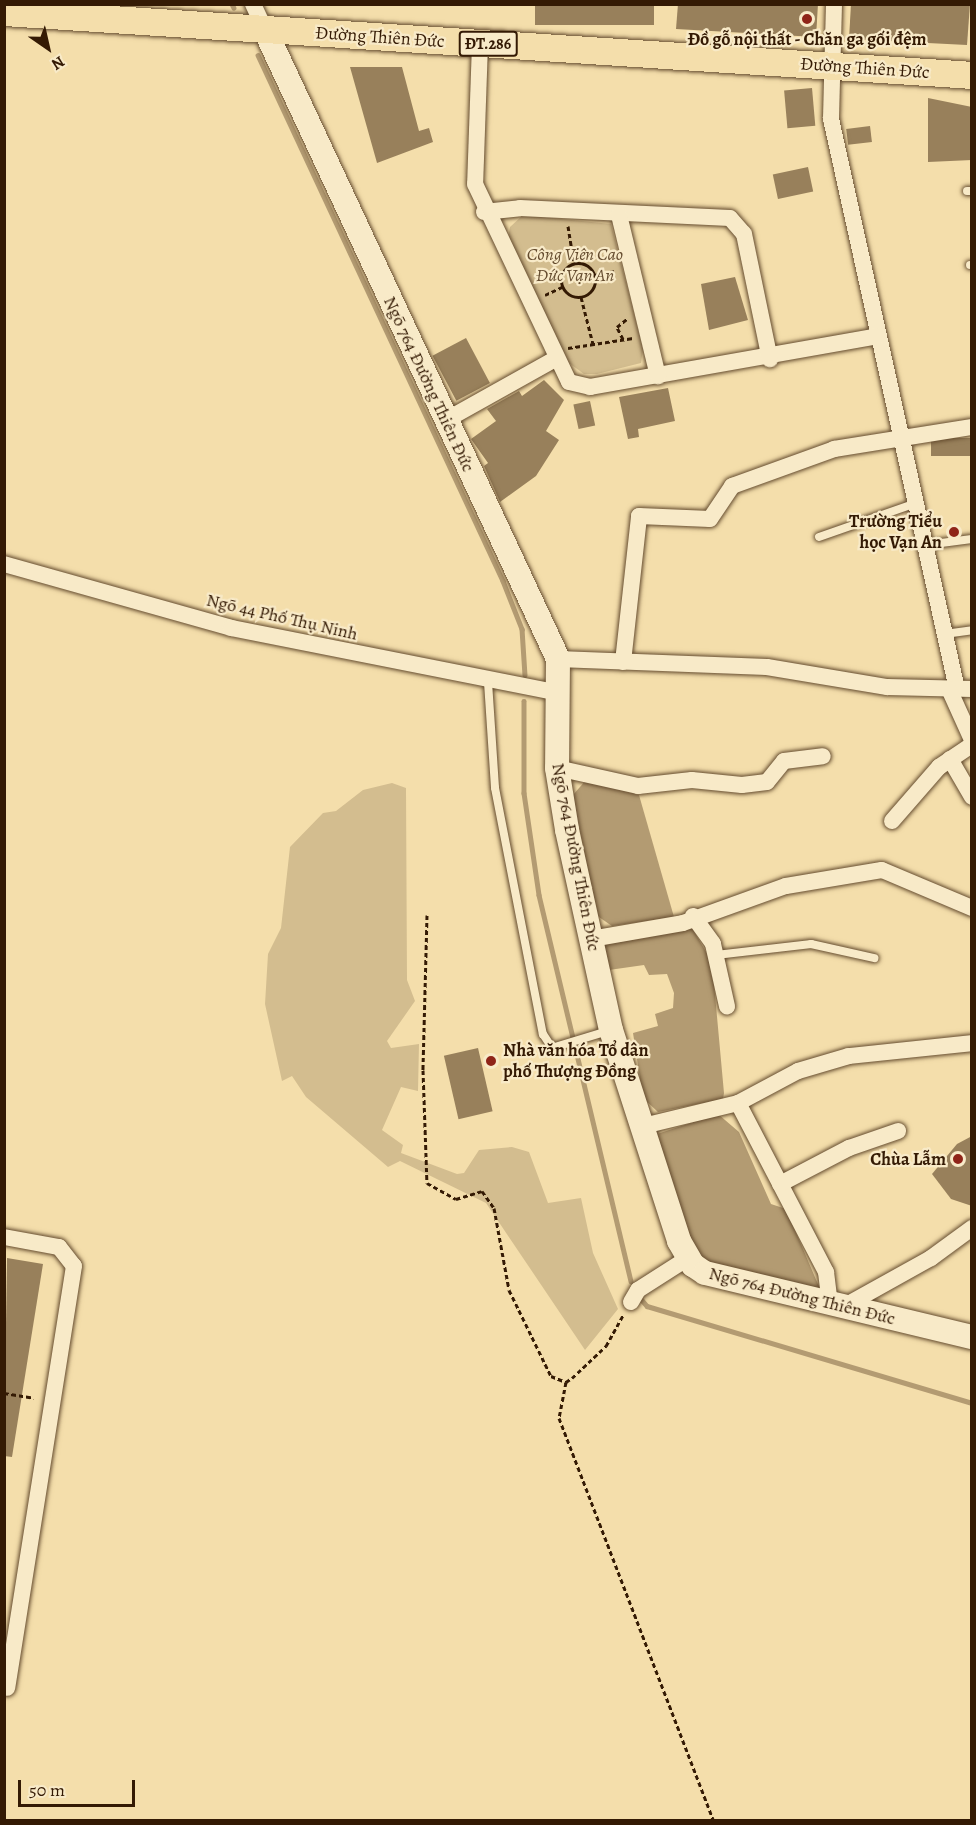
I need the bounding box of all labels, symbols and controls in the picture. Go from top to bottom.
marker: Đồ gỗ nội thất - Chăn ga gối đệm [800,12,814,26]
north arrow [18,18,78,78]
street label: Đường Thiên Đức [315,22,445,52]
place label: Đồ gỗ nội thất - Chăn ga gối đệm [687,28,927,50]
road number: ĐT.286 [458,31,518,57]
text: N [47,51,69,75]
street label: Đường Thiên Đức [800,53,930,83]
park label: Công Viên Cao Đức Vạn An [527,244,623,286]
street label: Ngõ 764 Đường Thiên Đức [379,293,479,475]
place label: Trường Tiểu học Vạn An [849,511,942,554]
marker: Trường Tiểu học Vạn An [947,525,961,539]
street label: Ngõ 44 Phố Thụ Ninh [204,589,360,645]
street label: Ngõ 764 Đường Thiên Đức [547,761,605,953]
place label: Nhà văn hóa Tổ dân phố Thượng Đồng [503,1040,649,1082]
marker: Nhà văn hóa Tổ dân phố Thượng Đồng [484,1054,498,1068]
place label: Chùa Lẫm [870,1148,946,1170]
marker: Chùa Lẫm [951,1152,965,1166]
street label: Ngõ 764 Đường Thiên Đức [707,1262,897,1330]
scale bar [21,1768,138,1806]
text: 50 m [29,1778,65,1802]

